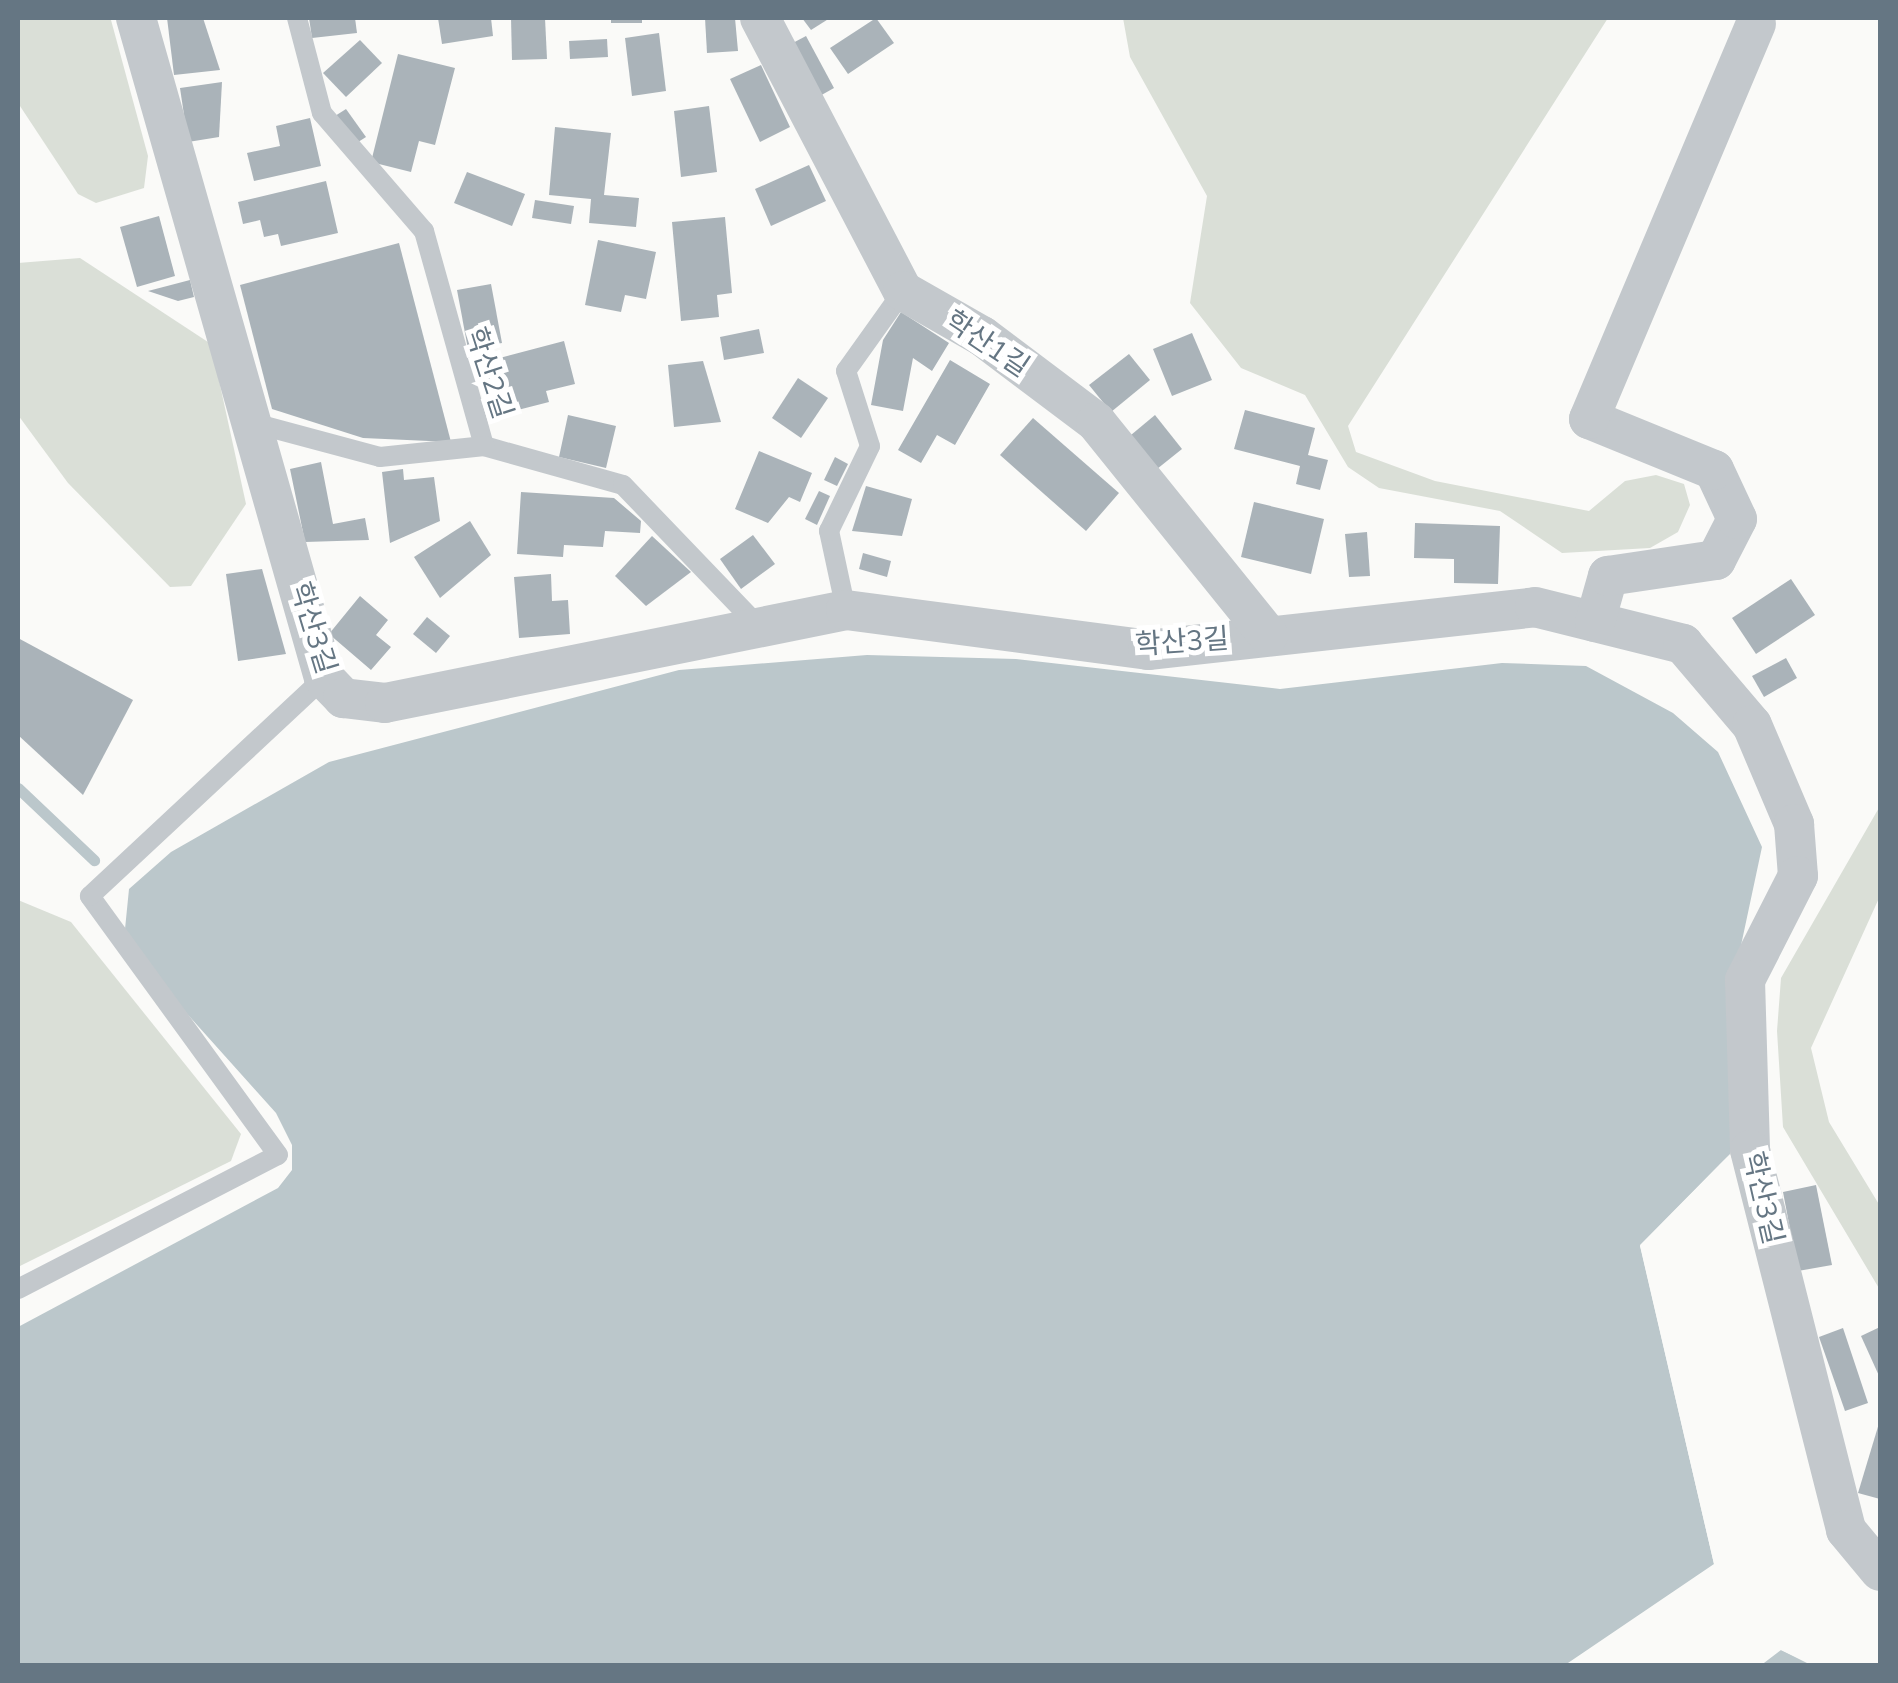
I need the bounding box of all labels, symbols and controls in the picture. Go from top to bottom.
street label: 학산1길 [939,304,1035,384]
street label: 학산2길 [458,323,520,423]
street label: 학산3길 [283,578,343,678]
street label: 학산3길 [1134,622,1230,662]
street label: 학산3길 [1736,1148,1790,1248]

